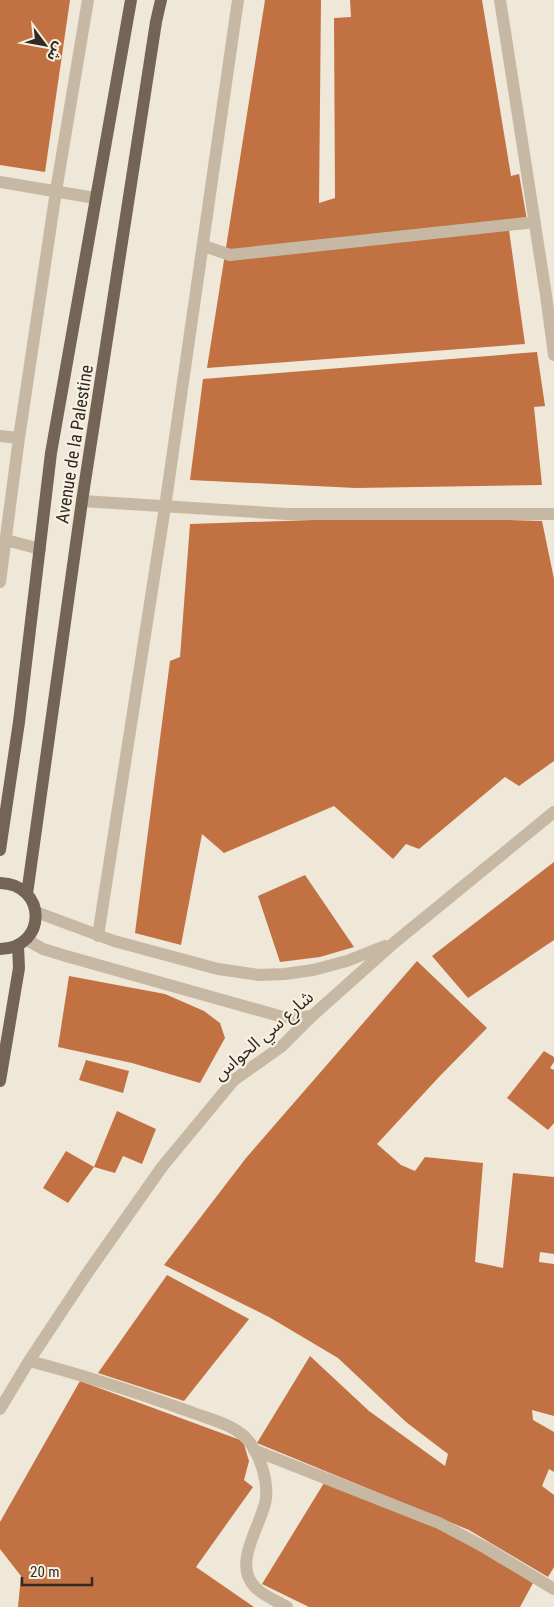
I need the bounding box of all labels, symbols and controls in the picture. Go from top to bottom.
north arrow [20,20,70,70]
text: ش [44,40,68,64]
street label: Avenue de la Palestine [51,363,97,525]
street label: شارع سي الحواس [209,986,320,1087]
scale bar [22,1554,92,1586]
text: 20 m [30,1563,60,1581]

